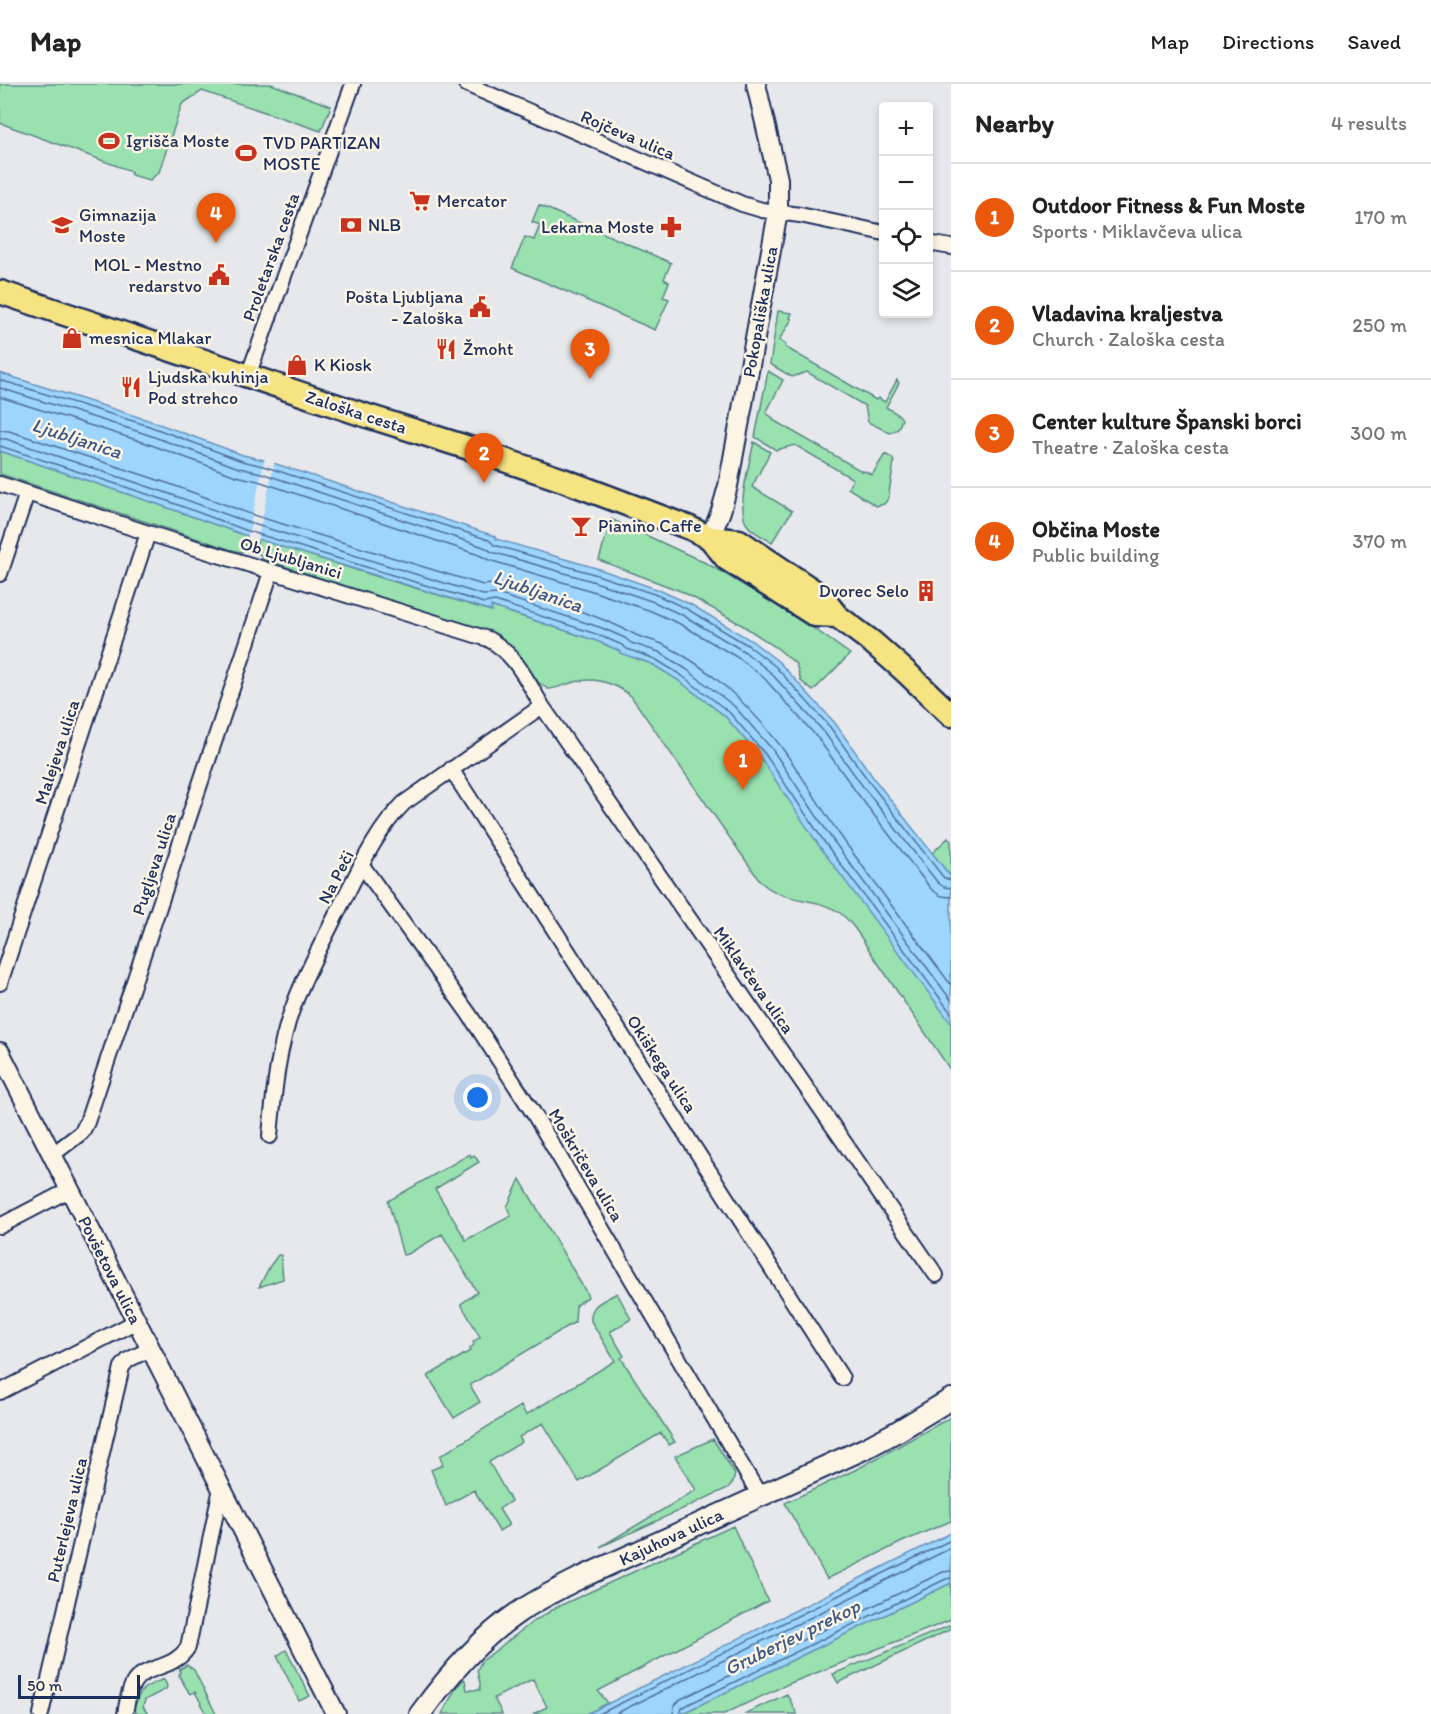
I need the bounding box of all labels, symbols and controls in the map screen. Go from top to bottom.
text: Map [30,24,81,58]
text: Map [1151,29,1189,54]
text: Directions [1222,29,1314,54]
text: Saved [1347,29,1401,54]
map controls [879,102,933,318]
button: + [879,102,933,156]
street label: Rojčeva ulica [577,105,679,165]
text: Nearby [975,107,1054,139]
text: 4 results [1331,111,1407,135]
sports icon: Igrišča Moste [97,129,121,153]
place label: Igrišča Moste [126,130,229,152]
place label: TVD PARTIZAN MOSTE [263,132,381,175]
sports icon: TVD PARTIZAN MOSTE [234,141,258,165]
button: − [879,156,933,210]
street label: Proletarska cesta [238,189,305,324]
supermarket icon: Mercator [408,189,432,213]
place label: Mercator [437,190,508,212]
text: Outdoor Fitness & Fun Moste [1032,192,1305,219]
pin: 4 [196,194,236,243]
place label: Gimnazija Moste [79,204,157,247]
text: 1 [990,205,999,229]
text: 170 m [1354,205,1407,229]
button: locate [879,210,933,264]
school or university icon: Gimnazija Moste [50,213,74,237]
bank icon: NLB [339,213,363,237]
place label: NLB [368,214,401,236]
pharmacy icon: Lekarna Moste [659,215,683,239]
place label: Lekarna Moste [541,216,654,238]
text: Sports · Miklavčeva ulica [1032,219,1242,243]
street label: Pokopališka ulica [738,245,782,379]
place label: MOL - Mestno redarstvo [94,254,202,297]
public building icon: MOL - Mestno redarstvo [207,263,231,287]
button: layers [879,264,933,318]
place label: Pošta Ljubljana - Zaloška [345,286,464,329]
public building icon: Pošta Ljubljana - Zaloška [468,295,492,319]
text: Vladavina kraljestva [1032,300,1223,327]
text: 2 [989,313,1000,337]
text: 250 m [1352,313,1407,337]
shop icon: mesnica Mlakar [60,326,84,350]
place label: mesnica Mlakar [89,327,212,349]
text: Church · Zaloška cesta [1032,327,1225,351]
pin: 3 [570,330,610,379]
restaurant icon: Žmoht [434,337,458,361]
place label: Žmoht [463,338,514,360]
shop icon: K Kiosk [285,353,309,377]
place label: K Kiosk [314,354,372,376]
place label: Ljudska kuhinja Pod strehco [148,366,268,409]
restaurant icon: Ljudska kuhinja Pod strehco [119,375,143,399]
street label: Zaloška cesta [303,385,409,439]
text: Center kulture Španski borci [1032,408,1302,435]
water label: Ljubljanica [29,412,125,464]
text: 3 [989,421,1000,445]
text: 300 m [1350,421,1407,445]
pin: 2 [464,434,504,483]
text: Theatre · Zaloška cesta [1032,435,1229,459]
bar icon: Pianino Caffe [569,514,593,538]
place label: Pianino Caffe [598,515,702,537]
text: Občina Moste [1032,516,1160,543]
text: 4 [988,529,1001,553]
text: 370 m [1353,529,1407,553]
street label: Ob Ljubljanici [237,532,345,584]
text: Public building [1032,543,1159,567]
water label: Ljubljanica [490,565,586,618]
building icon: Dvorec Selo [914,579,938,603]
place label: Dvorec Selo [819,580,909,602]
street label: Malejeva ulica [30,696,85,807]
pin: 1 [724,740,762,790]
street label: Pugljeva ulica [127,809,181,918]
street label: Na Peči [313,846,359,908]
street label: Miklavčeva ulica [709,922,800,1039]
street label: Okiškega ulica [622,1011,702,1118]
your location [463,1083,492,1112]
street label: Moškričeva ulica [544,1104,629,1226]
street label: Povšetova ulica [73,1212,147,1328]
street label: Puterlejeva ulica [42,1455,92,1585]
street label: Kajuhova ulica [615,1503,727,1571]
water label: Gruberjev prekop [720,1593,865,1680]
scale bar [18,1672,140,1700]
text: 50 m [27,1676,62,1695]

